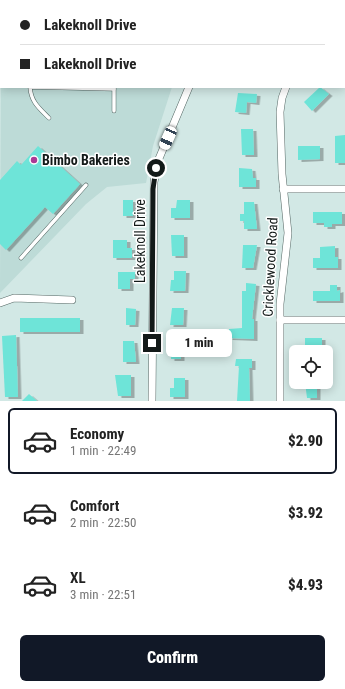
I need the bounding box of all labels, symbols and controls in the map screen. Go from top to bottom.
text: Lakeknoll Drive [44,16,137,34]
text: Lakeknoll Drive [44,55,137,73]
car [158,125,178,151]
place label: Bimbo Bakeries [42,152,130,168]
marker: Bimbo Bakeries [29,155,39,165]
route start [147,159,165,177]
street label: Lakeknoll Drive [132,199,148,283]
street label: Cricklewood Road [259,217,281,317]
callout: 1 min [166,329,232,357]
route end [143,334,161,352]
text: 1 min [185,335,213,350]
map controls [289,345,333,389]
button: locate [289,345,333,389]
icon: car [22,423,58,459]
text: Economy [70,425,124,443]
text: $2.90 [288,432,323,450]
text: 1 min · 22:49 [70,443,136,458]
icon: car [22,495,58,531]
text: Comfort [70,497,119,515]
text: $3.92 [288,504,323,522]
text: 2 min · 22:50 [70,515,136,530]
icon: car [22,567,58,603]
text: XL [70,569,86,587]
text: $4.93 [288,576,323,594]
text: 3 min · 22:51 [70,587,136,602]
button: Confirm [20,635,325,681]

